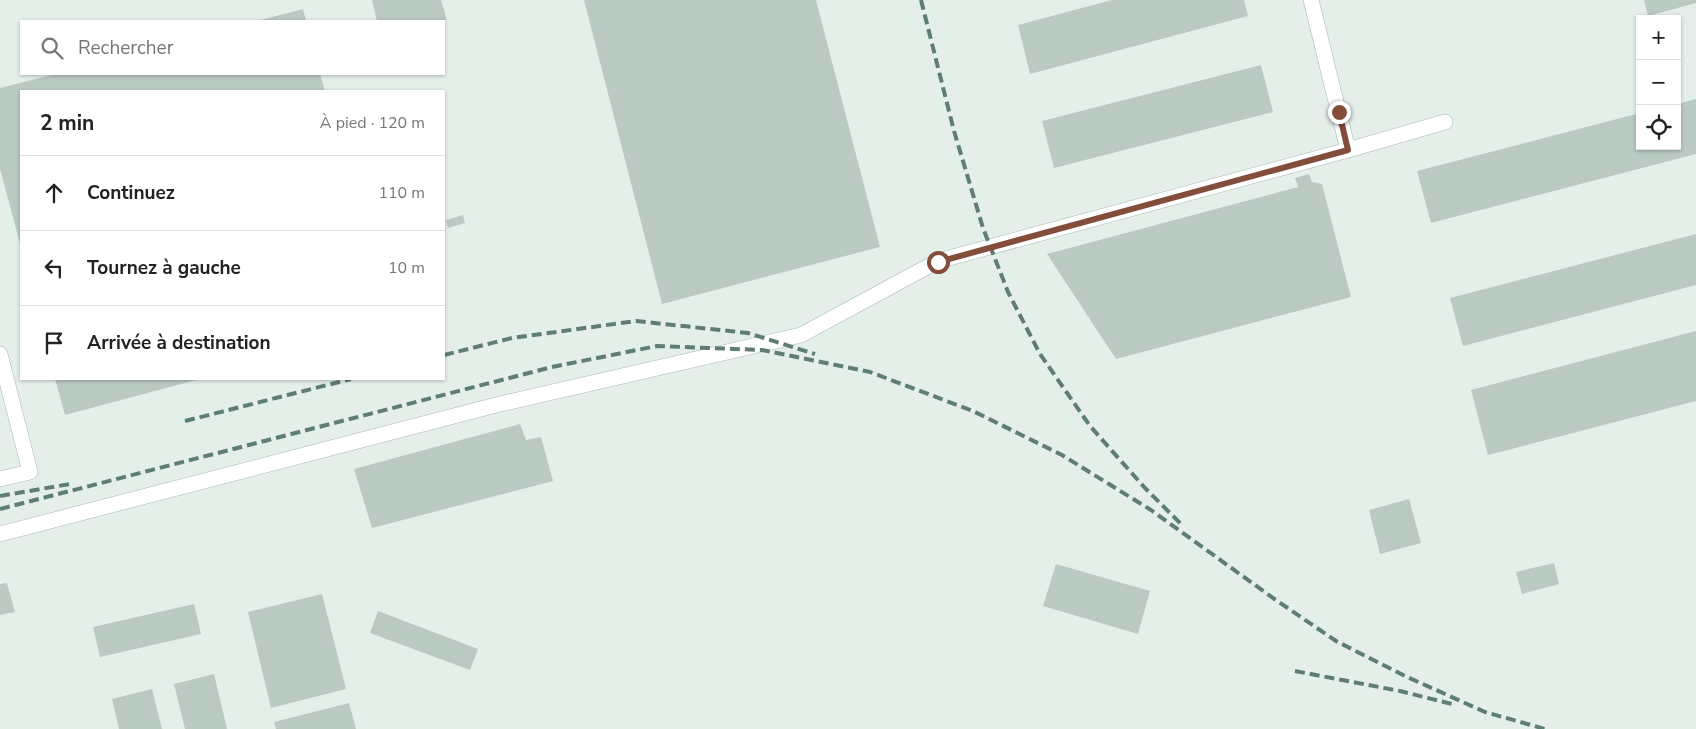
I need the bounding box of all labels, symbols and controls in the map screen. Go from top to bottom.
map controls [1636,15,1681,150]
button: + [1636,15,1681,60]
search box [20,20,445,75]
icon: search [38,34,66,62]
text: Rechercher [78,35,173,61]
button: − [1636,60,1681,105]
route end [1328,101,1351,124]
button: locate [1636,105,1681,150]
text: 2 min [40,109,94,137]
text: À pied · 120 m [320,112,425,134]
icon: ahead [40,179,68,207]
text: Continuez [87,180,175,206]
text: 110 m [378,182,425,204]
route start [927,251,950,274]
icon: left [40,254,68,282]
text: Tournez à gauche [87,255,241,281]
text: 10 m [388,257,425,279]
icon: arrive [40,329,68,357]
text: Arrivée à destination [87,330,271,356]

